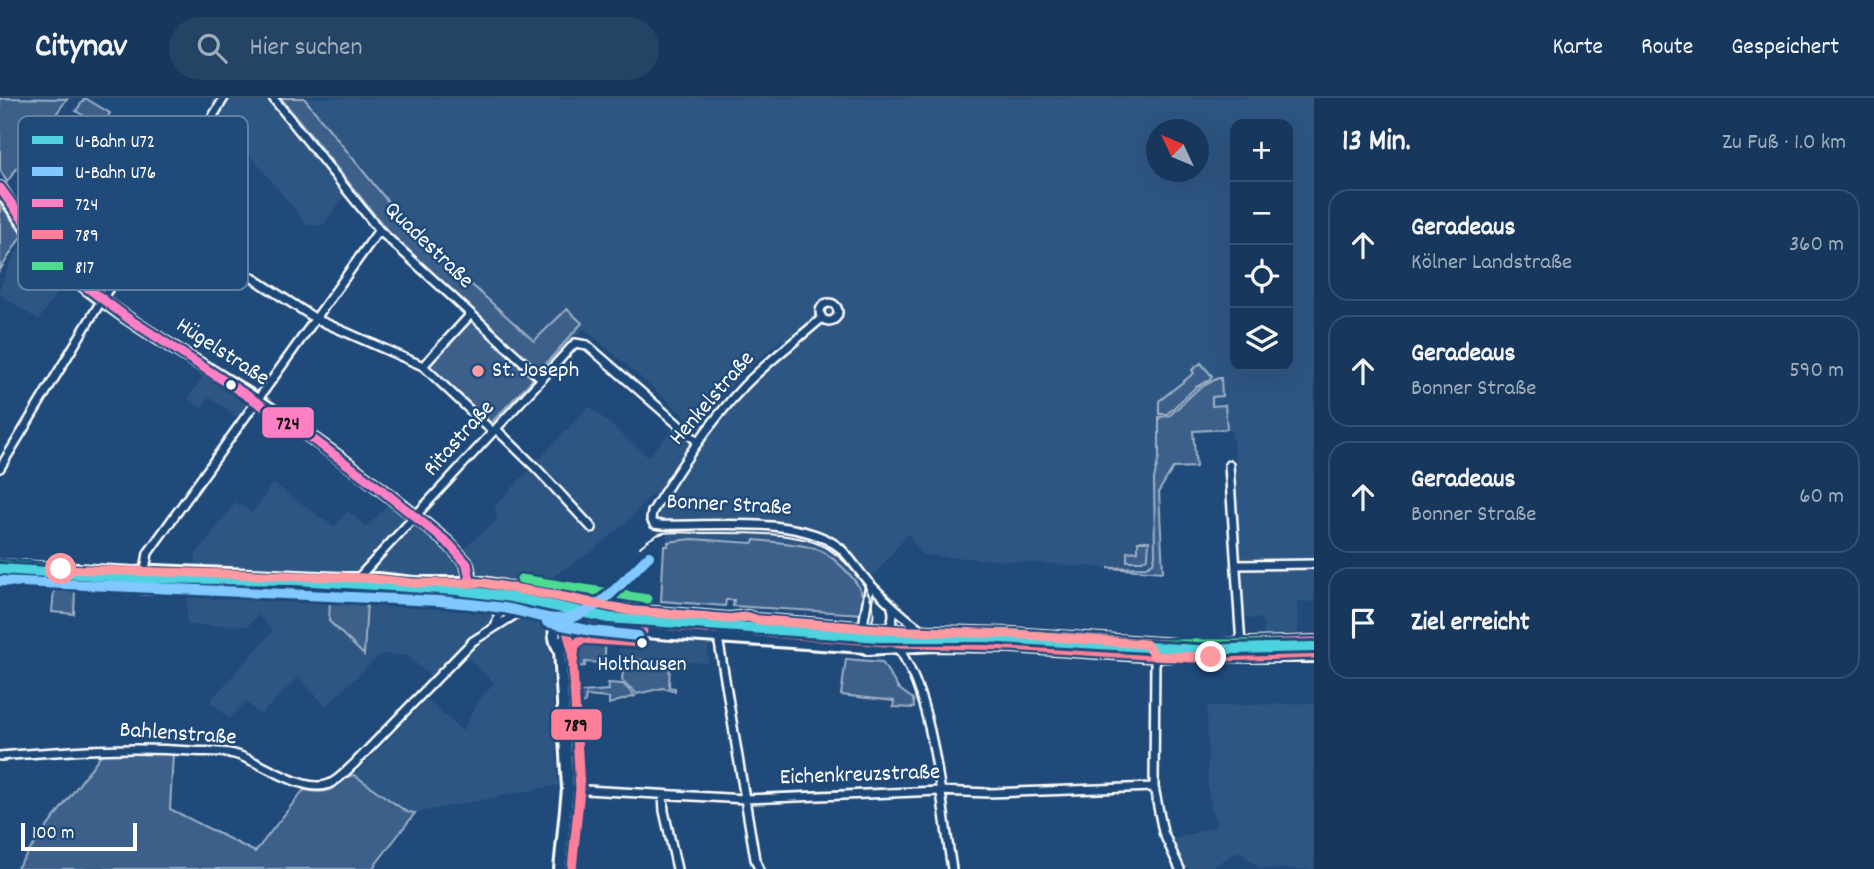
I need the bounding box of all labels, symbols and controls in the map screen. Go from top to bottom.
search box [169,17,659,80]
text: Citynav [35,25,127,72]
icon: search [193,29,231,67]
text: Hier suchen [249,30,362,67]
text: Karte [1552,31,1603,65]
text: Route [1641,31,1693,65]
text: Gespeichert [1731,31,1839,65]
legend [18,116,248,290]
north arrow [1146,119,1209,182]
map controls [1230,119,1293,371]
button: + [1230,119,1293,182]
text: 13 Min. [1342,122,1411,165]
text: Zu Fuß · 1.0 km [1722,127,1846,160]
text: U-Bahn U72 [75,130,155,157]
text: U-Bahn U76 [75,161,156,188]
button: − [1230,182,1293,245]
text: 724 [75,193,98,220]
street label: Quadestraße [376,195,480,297]
text: Geradeaus [1411,210,1515,247]
text: 789 [75,224,99,251]
icon: ahead [1344,226,1382,264]
text: 360 m [1789,229,1844,262]
button: locate [1230,245,1293,308]
text: Kölner Landstraße [1411,247,1572,280]
text: 817 [75,256,94,283]
button: layers [1230,308,1293,371]
street label: Hügelstraße [169,310,275,396]
text: Geradeaus [1411,336,1515,373]
street label: Henkelstraße [662,344,764,454]
icon: ahead [1344,352,1382,390]
place label: St. Joseph [492,355,579,388]
text: 590 m [1789,355,1844,388]
marker: St. Joseph [470,363,486,379]
text: Bonner Straße [1411,373,1536,406]
unlabelled marker [224,378,238,392]
street label: Ritastraße [417,393,503,485]
line badge: 724 [261,406,315,439]
text: 724 [276,412,300,439]
text: Geradeaus [1411,462,1515,499]
icon: ahead [1344,478,1382,516]
text: 60 m [1799,481,1844,514]
street label: Bonner Straße [666,486,792,526]
text: Bonner Straße [1411,499,1536,532]
route start [45,553,76,584]
icon: arrive [1344,604,1382,642]
text: Ziel erreicht [1411,605,1530,642]
marker: Holthausen [635,636,649,650]
route end [1195,641,1226,672]
place label: Holthausen [597,651,687,681]
line badge: 789 [550,708,603,741]
street label: Bahlenstraße [118,714,238,756]
text: 789 [564,714,588,741]
street label: Eichenkreuzstraße [779,757,941,795]
scale bar [21,820,136,852]
text: 100 m [32,821,74,848]

